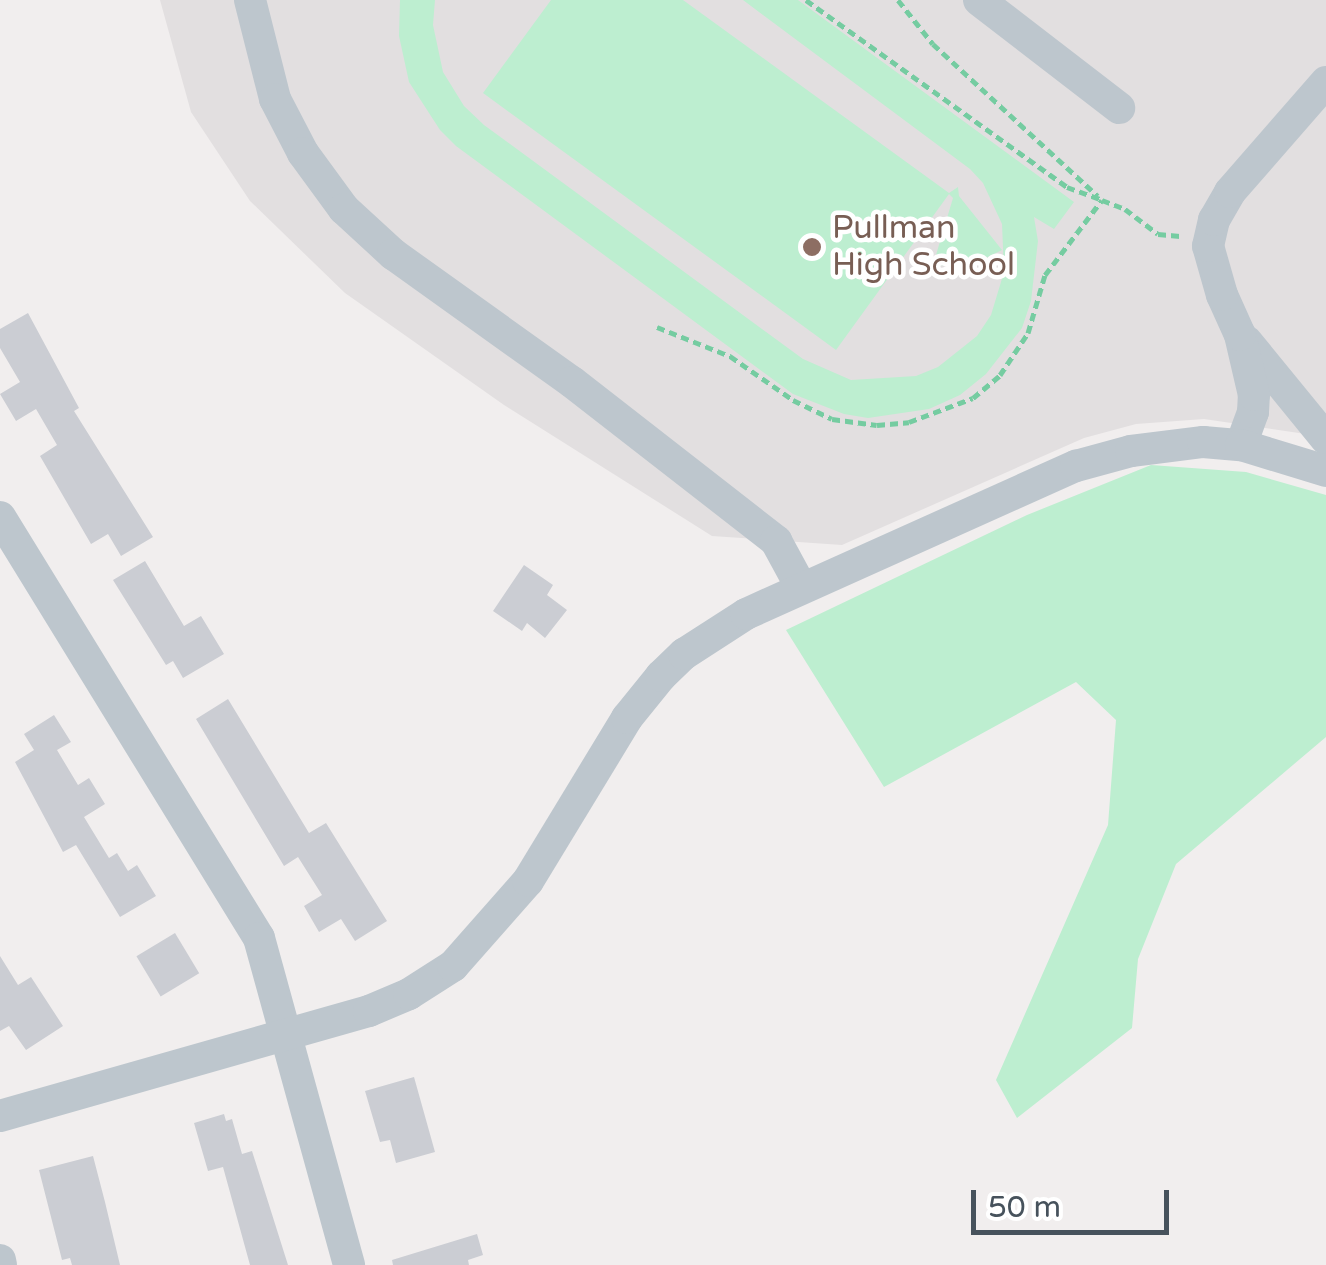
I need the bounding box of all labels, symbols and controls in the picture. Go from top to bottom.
place label: Pullman High School [832,210,1015,285]
marker: Pullman High School [801,236,823,258]
scale bar [976,1170,1174,1232]
text: 50 m [988,1189,1061,1226]

